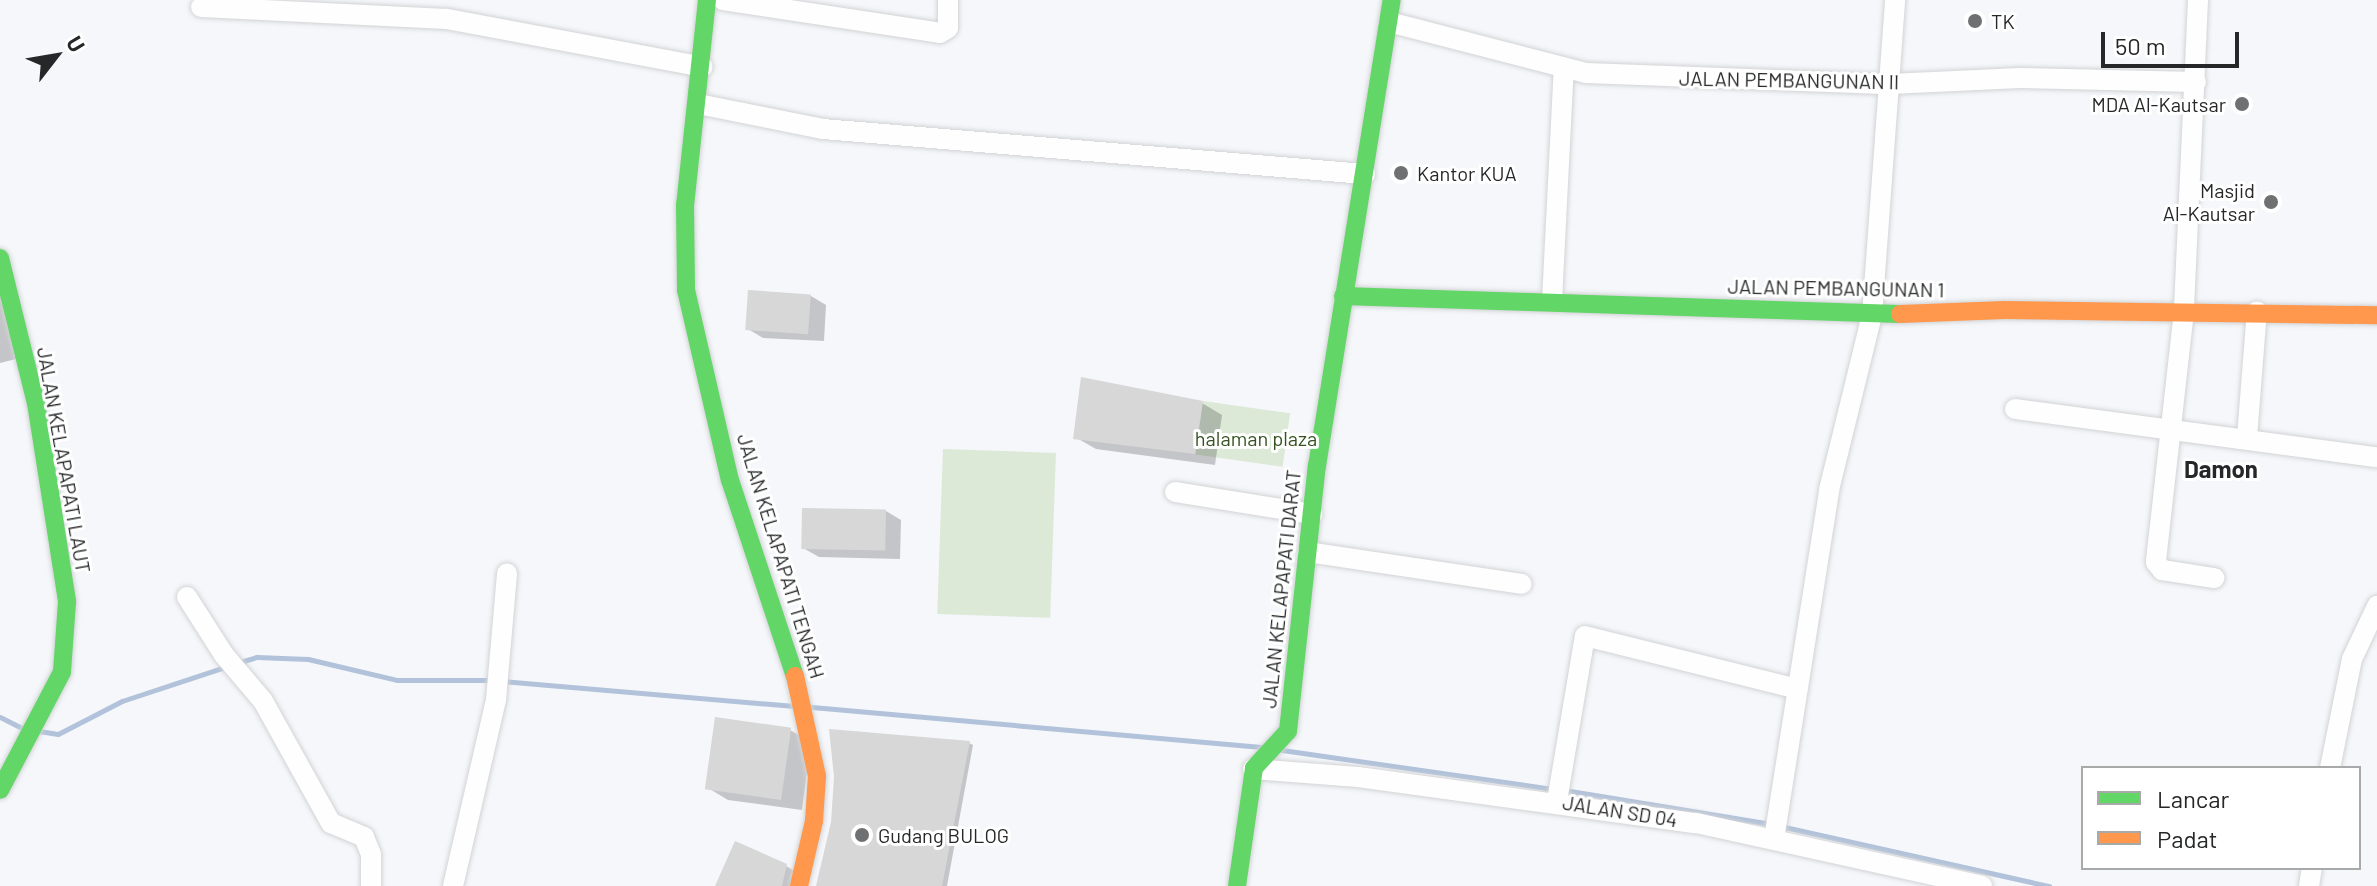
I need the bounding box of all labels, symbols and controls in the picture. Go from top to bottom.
place label: TK [1991,9,2015,33]
marker: TK [1966,12,1984,30]
north arrow [16,16,96,96]
scale bar [2105,16,2243,66]
text: U [62,31,91,56]
text: 50 m [2115,31,2166,60]
street label: JALAN PEMBANGUNAN II [1679,66,1899,94]
place label: MDA Al-Kautsar [2091,92,2226,116]
marker: MDA Al-Kautsar [2233,95,2251,113]
place label: Kantor KUA [1417,161,1517,185]
marker: Kantor KUA [1392,164,1410,182]
place label: Masjid Al-Kautsar [2163,178,2255,225]
marker: Masjid Al-Kautsar [2262,193,2280,211]
street label: JALAN PEMBANGUNAN 1 [1727,274,1945,302]
street label: JALAN KELAPAPATI LAUT [32,345,96,575]
park label: halaman plaza [1195,426,1317,450]
street label: JALAN KELAPAPATI TENGAH [732,431,830,681]
district label: Damon [2184,455,2258,483]
street label: JALAN KELAPAPATI DARAT [1257,469,1305,709]
legend [2081,766,2361,870]
text: Lancar [2157,784,2229,813]
street label: JALAN SD 04 [1561,790,1679,832]
place label: Gudang BULOG [878,823,1009,847]
text: Padat [2157,824,2217,853]
marker: Gudang BULOG [853,826,871,844]

